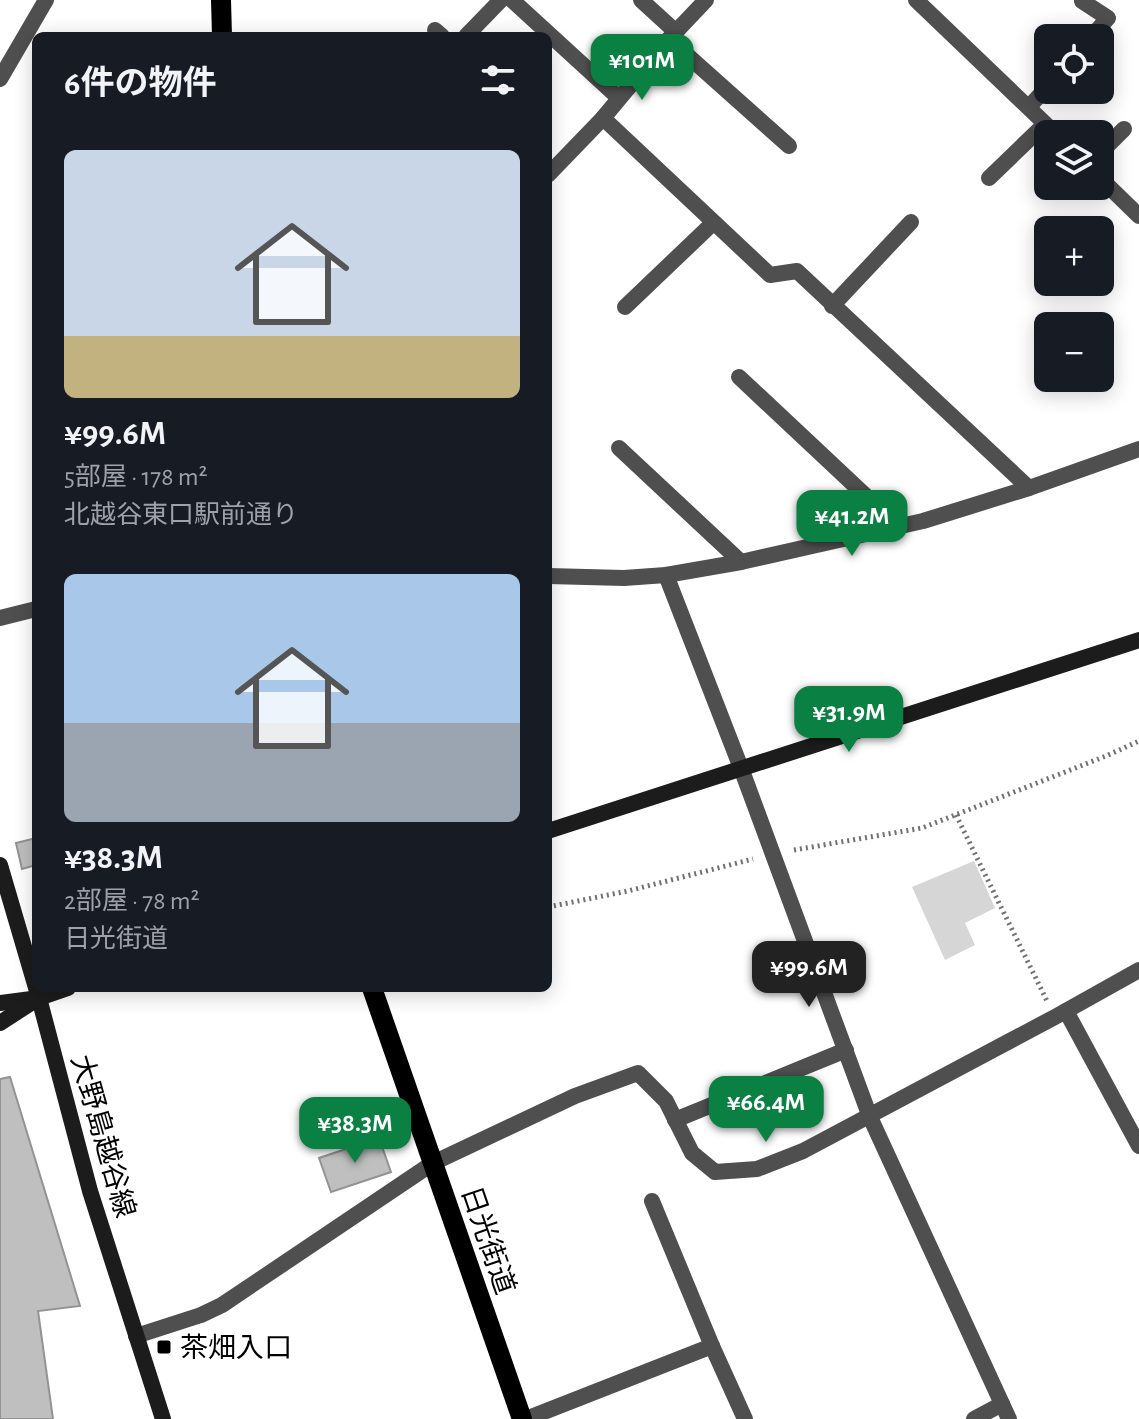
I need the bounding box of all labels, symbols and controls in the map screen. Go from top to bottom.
map controls [1034,24,1114,392]
button: locate [1034,24,1114,104]
pin: ¥101M [586,34,698,102]
text: ¥101M [609,47,675,73]
icon: filters [476,58,520,102]
text: 6件の物件 [64,67,216,101]
button: layers [1034,120,1114,200]
icon: home [220,202,364,346]
button: + [1034,216,1114,296]
button: − [1034,312,1114,392]
text: ¥99.6M [64,417,166,451]
text: 5部屋 · 178 m² [64,464,208,490]
pin: ¥41.2M [787,490,917,558]
text: 北越谷東口駅前通り [64,502,298,528]
text: ¥41.2M [814,503,890,529]
icon: home [220,626,364,770]
pin: ¥31.9M [784,686,914,754]
text: ¥31.9M [812,699,886,725]
text: ¥38.3M [64,841,163,875]
text: 2部屋 · 78 m² [64,888,200,914]
text: 日光街道 [64,926,168,952]
pin: ¥99.6M [744,941,874,1009]
text: ¥99.6M [770,954,848,980]
street label: 大野島越谷線 [65,1051,141,1221]
pin: ¥66.4M [701,1076,831,1144]
text: ¥66.4M [727,1089,805,1115]
pin: ¥38.3M [290,1097,420,1165]
text: ¥38.3M [317,1110,393,1136]
street label: 日光街道 [456,1182,520,1298]
place label: 茶畑入口 [180,1333,292,1363]
marker: 茶畑入口 [155,1338,173,1356]

